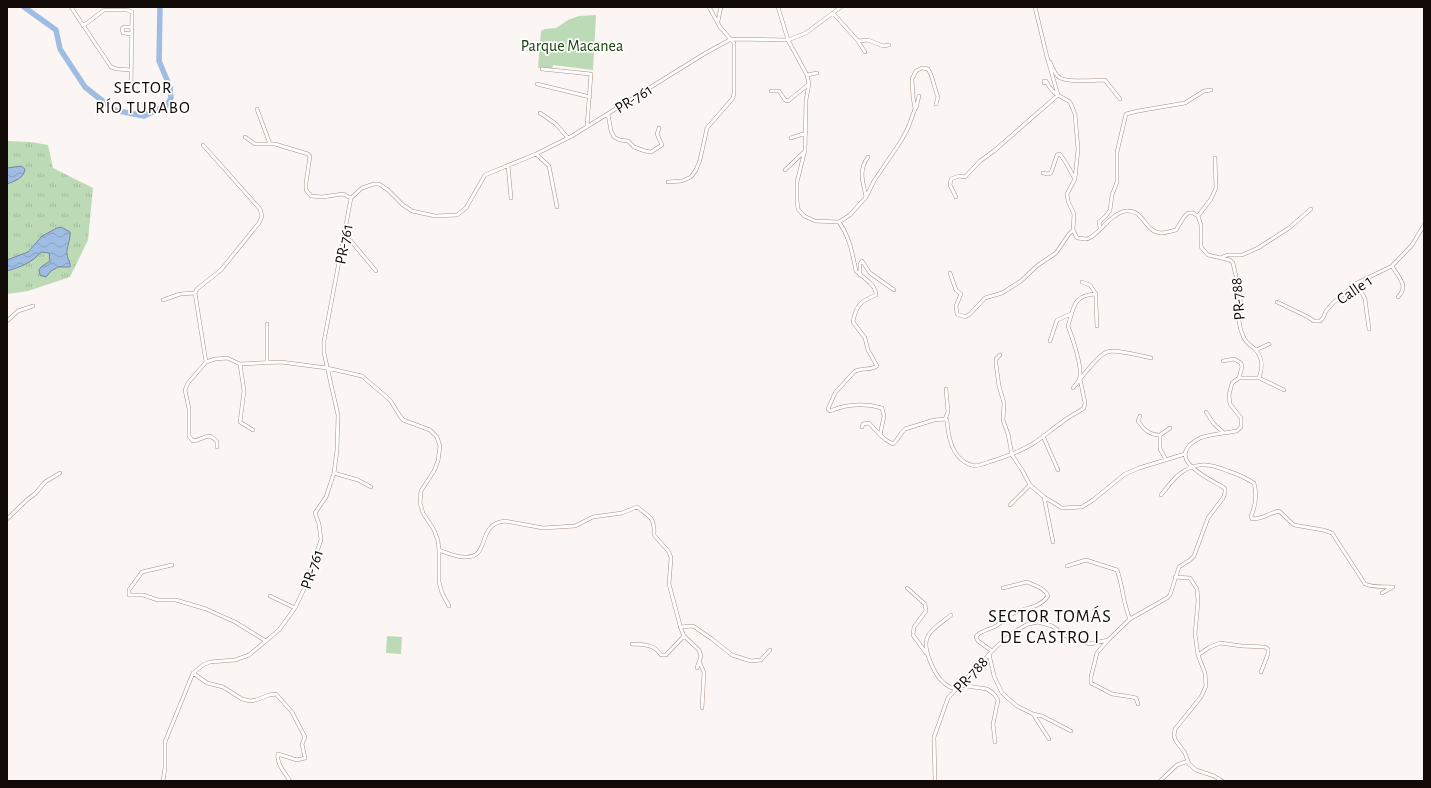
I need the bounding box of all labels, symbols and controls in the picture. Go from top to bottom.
park label: Parque Macanea [521,38,623,54]
district label: SECTOR RÍO TURABO [95,79,191,116]
street label: PR-761 [612,81,655,116]
street label: PR-761 [332,223,356,266]
street label: Calle 1 [1334,272,1375,307]
street label: PR-788 [1228,277,1248,321]
street label: PR-761 [298,547,326,591]
district label: SECTOR TOMÁS DE CASTRO I [988,605,1112,647]
street label: PR-788 [950,654,991,696]

